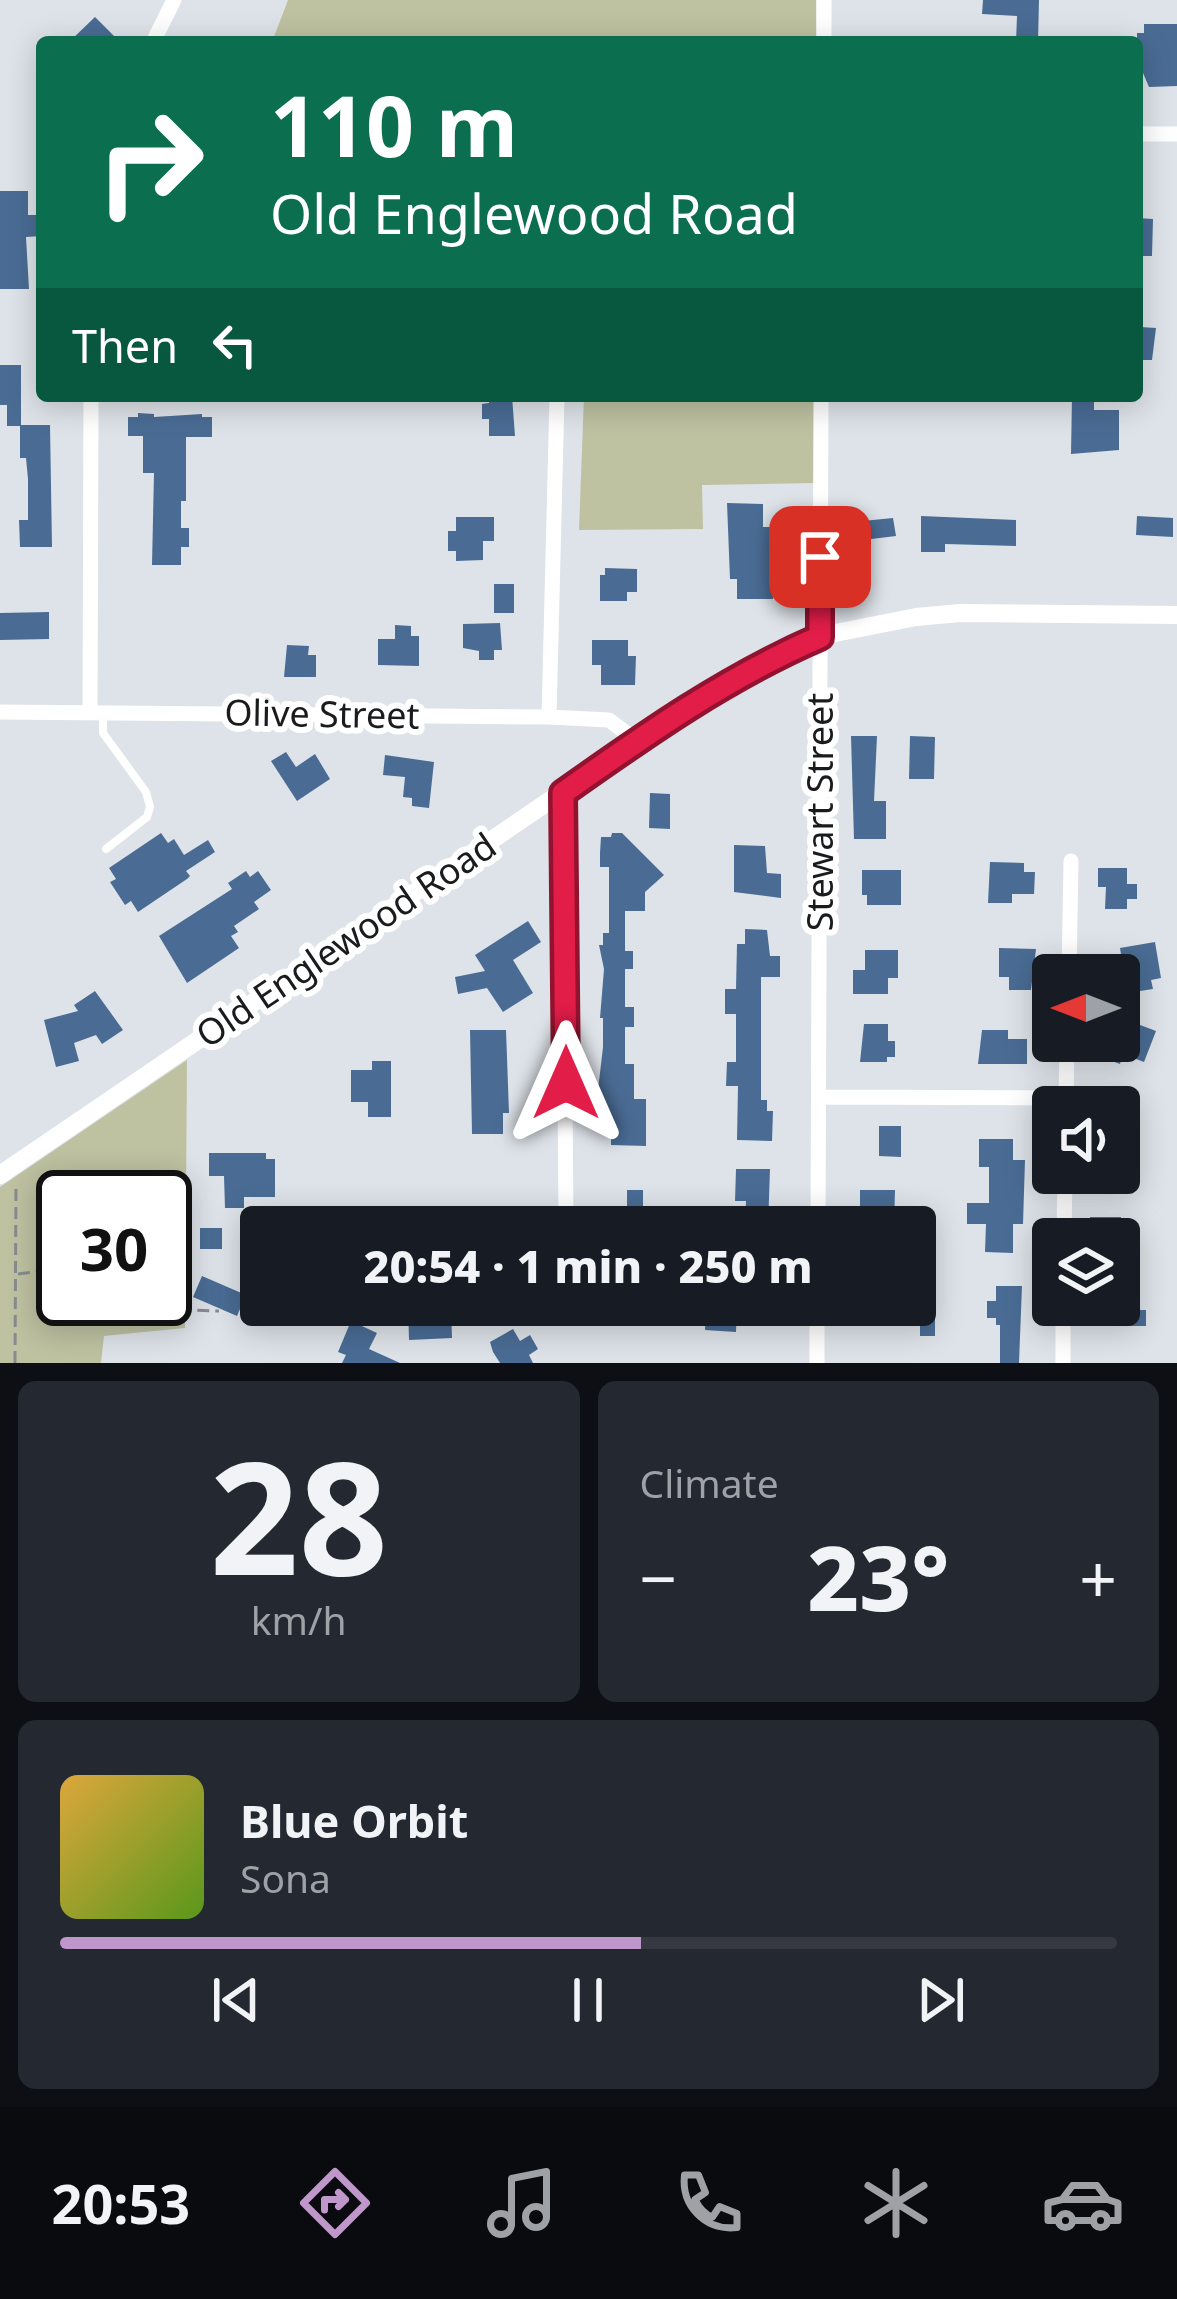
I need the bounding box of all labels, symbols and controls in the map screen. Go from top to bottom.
text: 110 m [270,67,518,182]
icon: right [72,84,228,240]
text: Old Englewood Road [270,176,798,250]
icon: left [202,312,268,378]
text: Then [72,315,178,376]
pin [769,506,871,608]
icon: arrive [787,524,853,590]
street label: Olive Street [224,687,420,740]
street label: Stewart Street [795,693,844,931]
street label: Old Englewood Road [186,821,505,1058]
north arrow [1032,954,1140,1062]
map controls [1032,954,1140,1326]
position arrow [503,1020,629,1146]
button: sound [1032,1086,1140,1194]
speed limit sign: 30 [36,1170,192,1326]
button: layers [1032,1218,1140,1326]
text: 20:54 · 1 min · 250 m [363,1235,813,1296]
text: 28 [210,1408,388,1621]
text: Climate [640,1456,779,1509]
text: 23° [807,1515,949,1637]
text: − [640,1532,677,1622]
text: + [1079,1532,1117,1622]
text: km/h [251,1593,347,1646]
text: Blue Orbit [240,1790,468,1851]
text: Sona [240,1851,331,1904]
icon: previous [203,1967,269,2033]
icon: pause [555,1967,621,2033]
icon: next [908,1967,974,2033]
icon: directions [293,2161,377,2245]
icon: music [480,2161,564,2245]
icon: phone [667,2161,751,2245]
icon: climate [854,2161,938,2245]
icon: car [1041,2161,1125,2245]
text: 20:53 [52,2166,190,2240]

